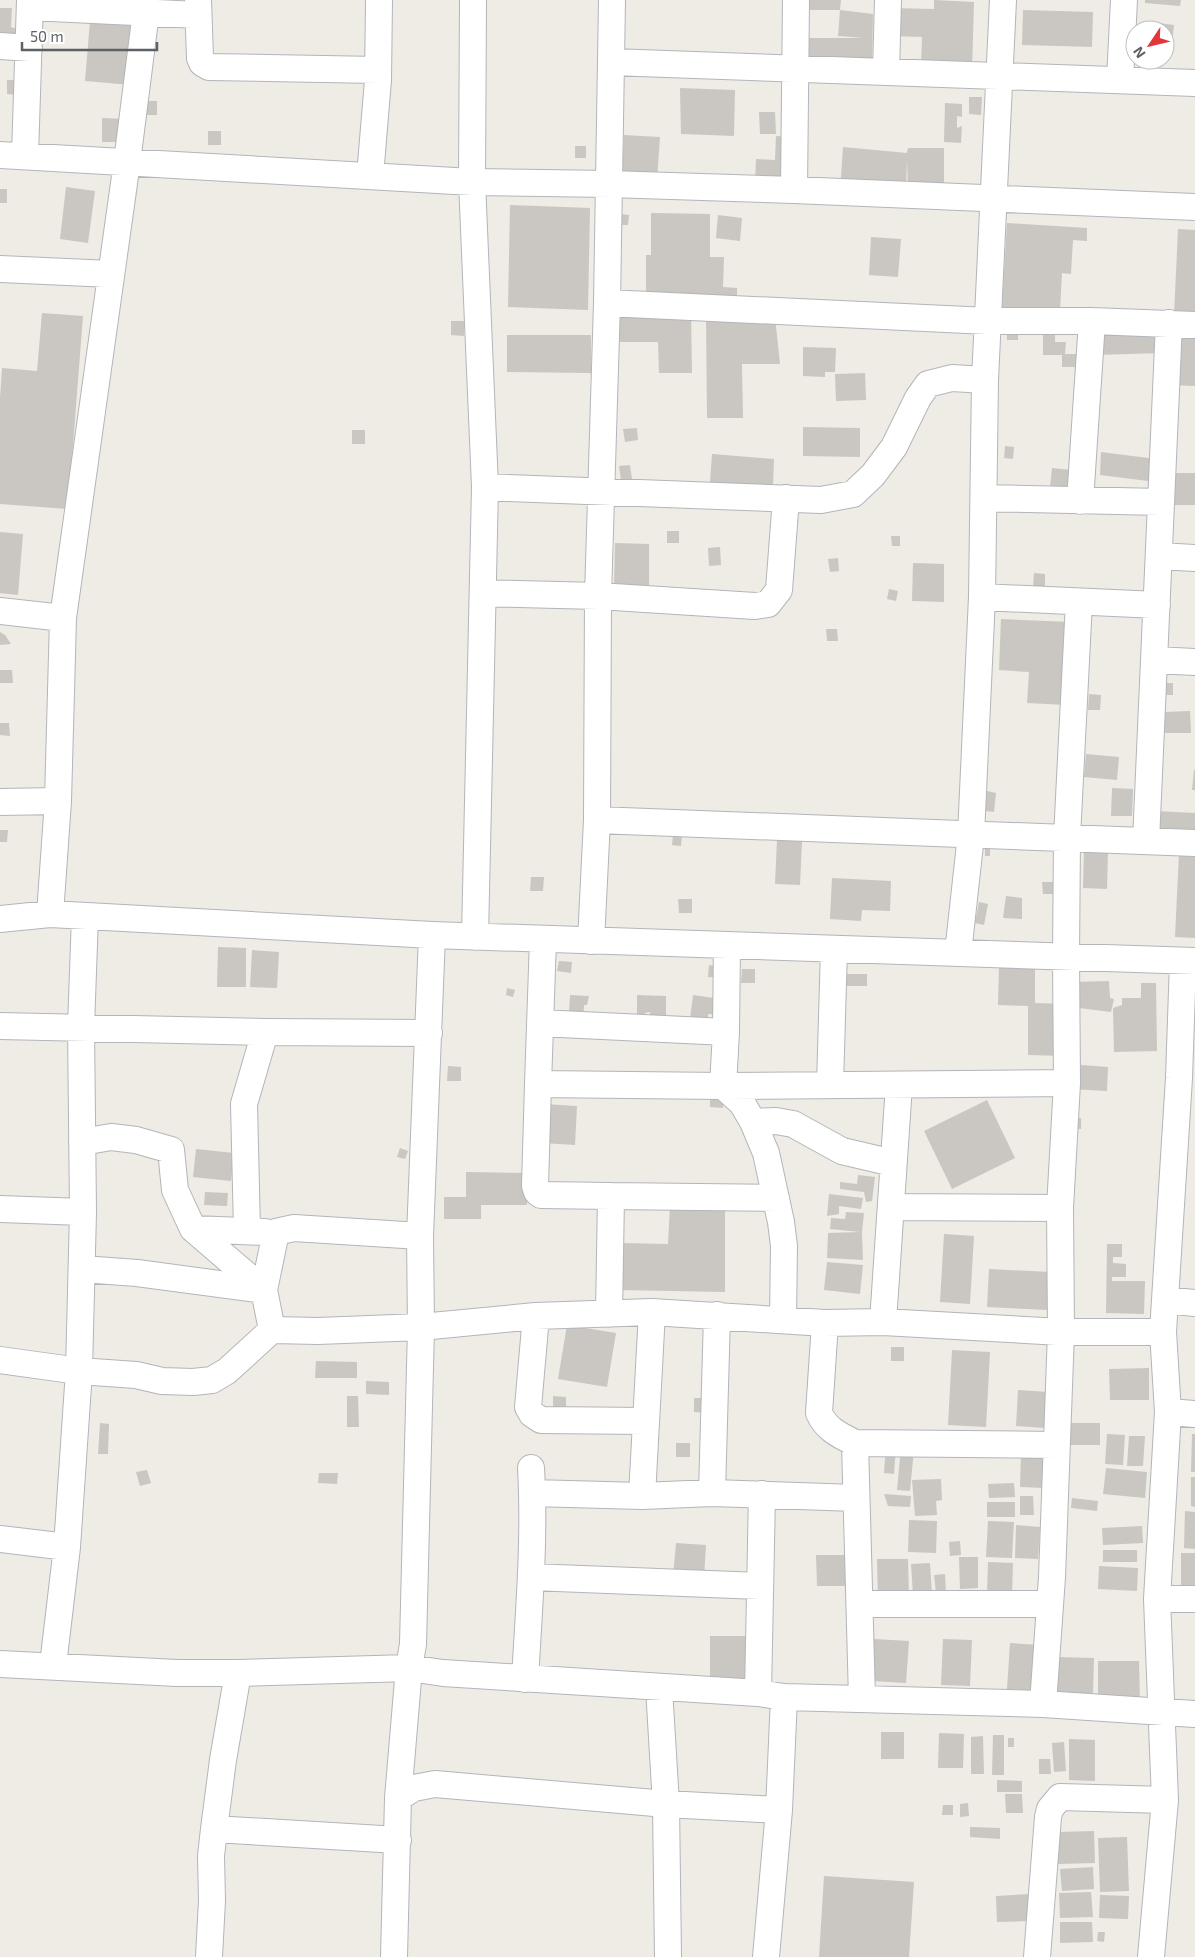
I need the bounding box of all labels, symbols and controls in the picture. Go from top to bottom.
scale bar [22,20,158,52]
north arrow [1125,20,1175,70]
text: 50 m [30,27,64,45]
text: N [1129,44,1149,62]

